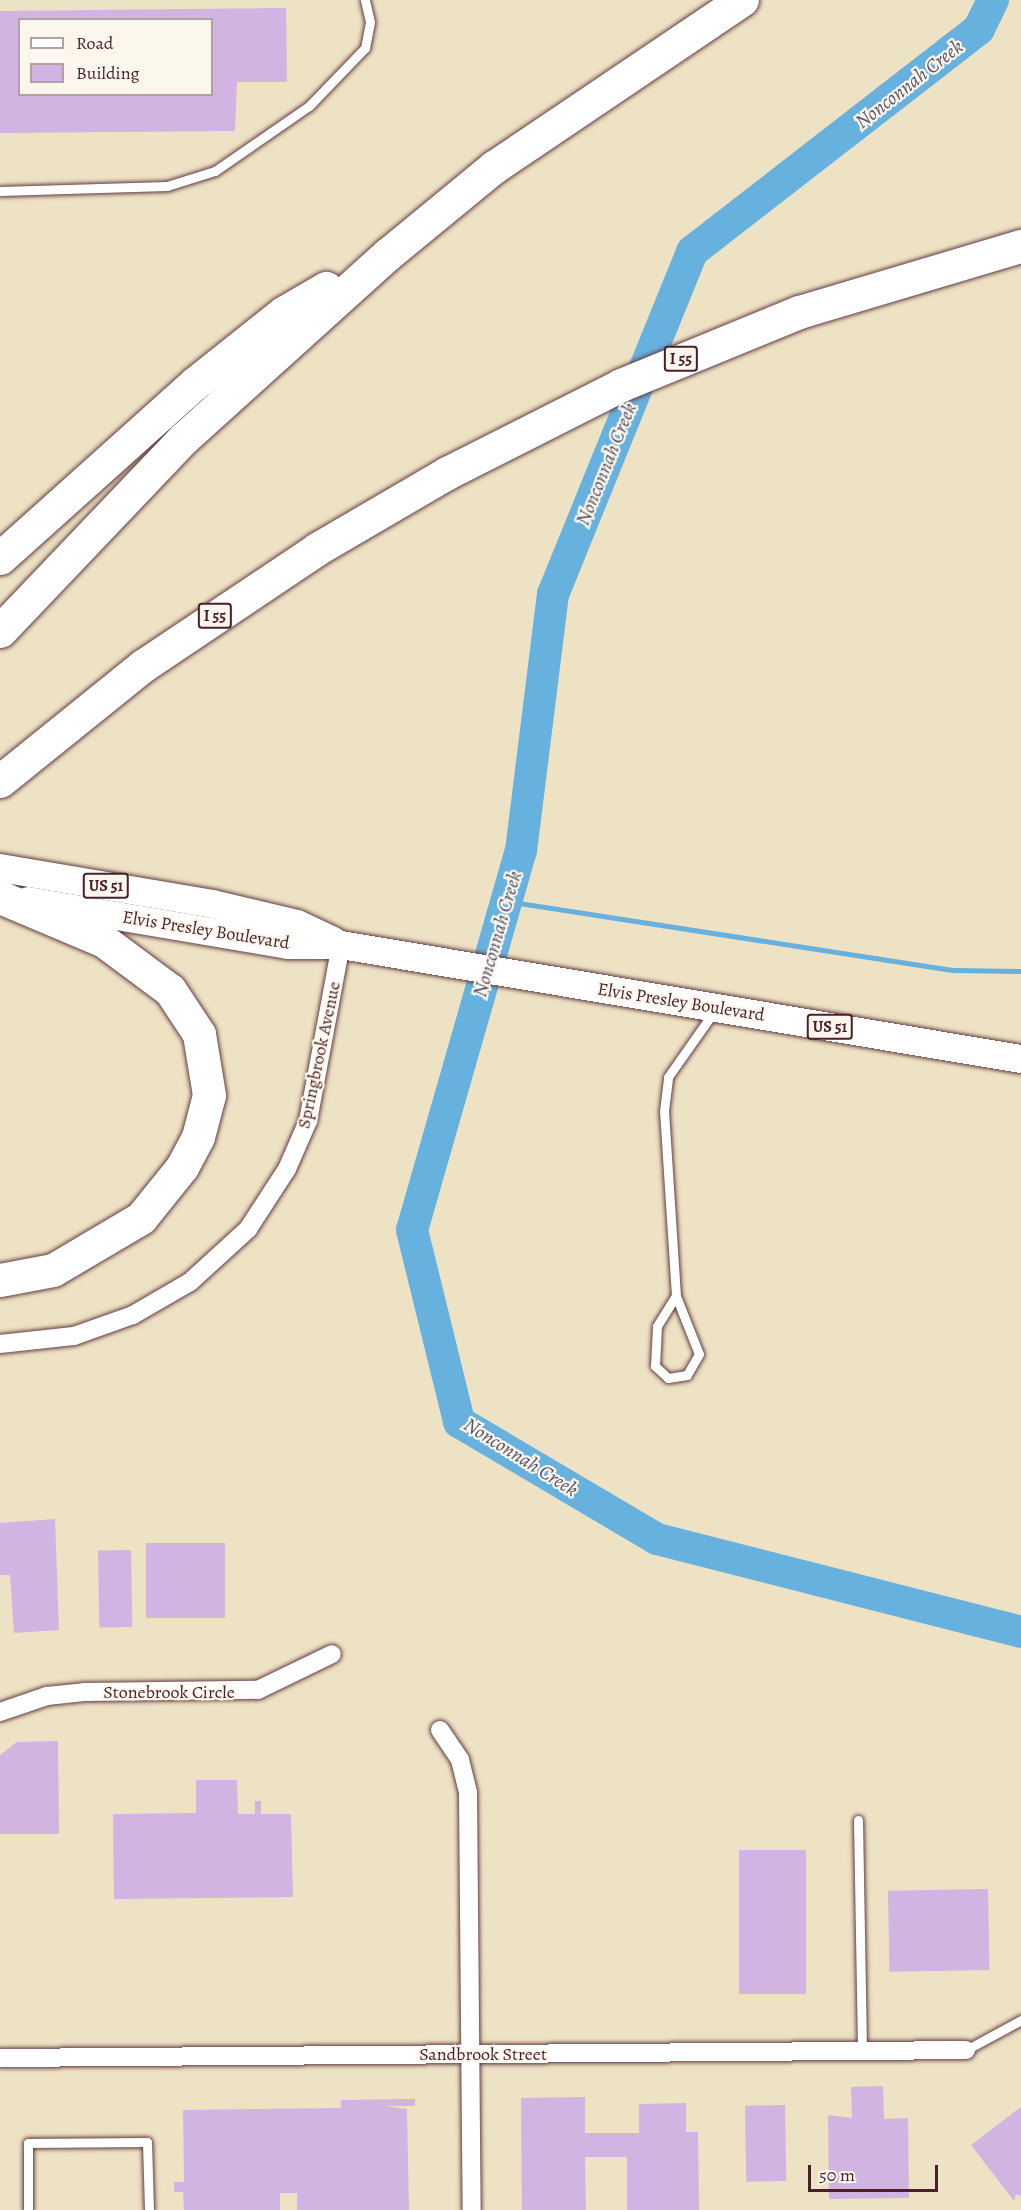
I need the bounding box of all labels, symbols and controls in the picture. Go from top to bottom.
legend [18,18,213,96]
text: Road [76,31,113,55]
water label: Nonconnah Creek [850,35,968,133]
text: Building [76,61,140,85]
road number: I 55 [663,346,699,372]
water label: Nonconnah Creek [571,399,641,529]
road number: I 55 [197,603,233,629]
water label: Nonconnah Creek [468,868,526,1000]
road number: US 51 [82,873,130,899]
street label: Elvis Presley Boulevard [121,906,291,954]
street label: Elvis Presley Boulevard [596,978,766,1026]
street label: Springbrook Avenue [293,979,345,1131]
road number: US 51 [806,1014,854,1040]
water label: Nonconnah Creek [460,1412,582,1502]
street label: Stonebrook Circle [103,1681,235,1703]
street label: Sandbrook Street [419,2043,547,2065]
scale bar [811,2153,942,2191]
text: 50 m [819,2163,855,2187]

